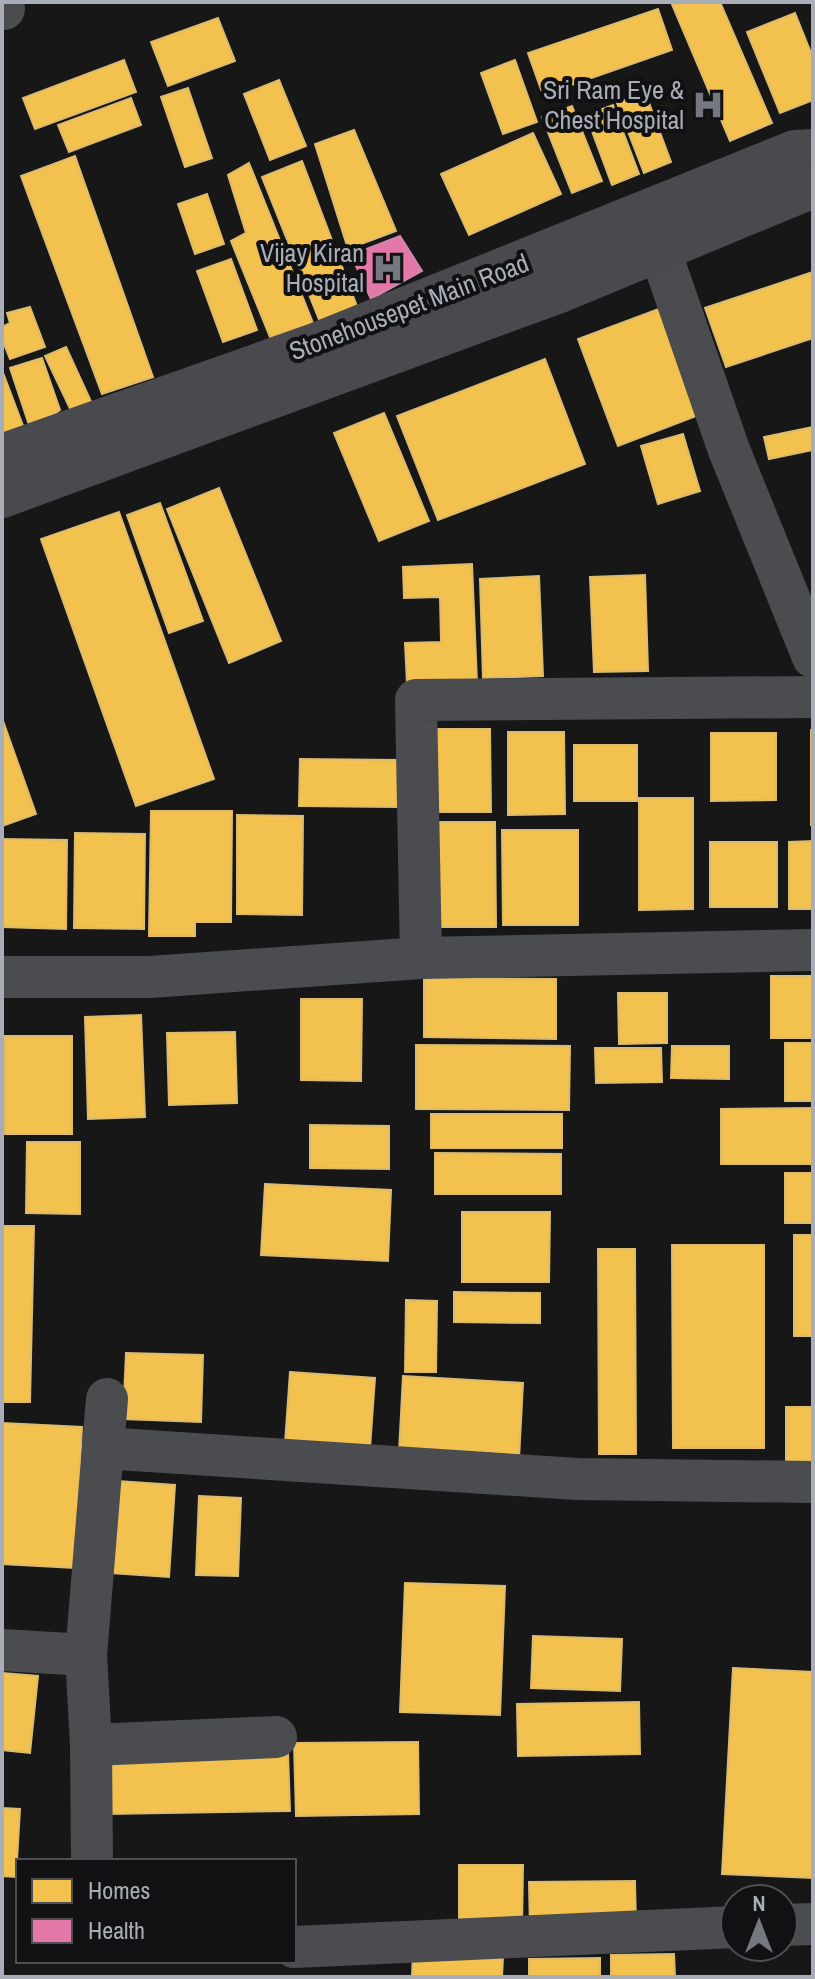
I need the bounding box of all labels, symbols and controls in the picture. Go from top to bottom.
place label: Sri Ram Eye & Chest Hospital [543,72,685,137]
hospital icon: Sri Ram Eye & Chest Hospital [691,88,725,122]
place label: Vijay Kiran Hospital [260,235,364,300]
street label: Stonehousepet Main Road [284,245,534,368]
hospital icon: Vijay Kiran Hospital [371,251,405,285]
legend [16,1859,296,1963]
text: Homes [88,1874,150,1906]
north arrow [719,1883,799,1963]
text: N [752,1888,766,1918]
text: Health [88,1914,145,1946]

